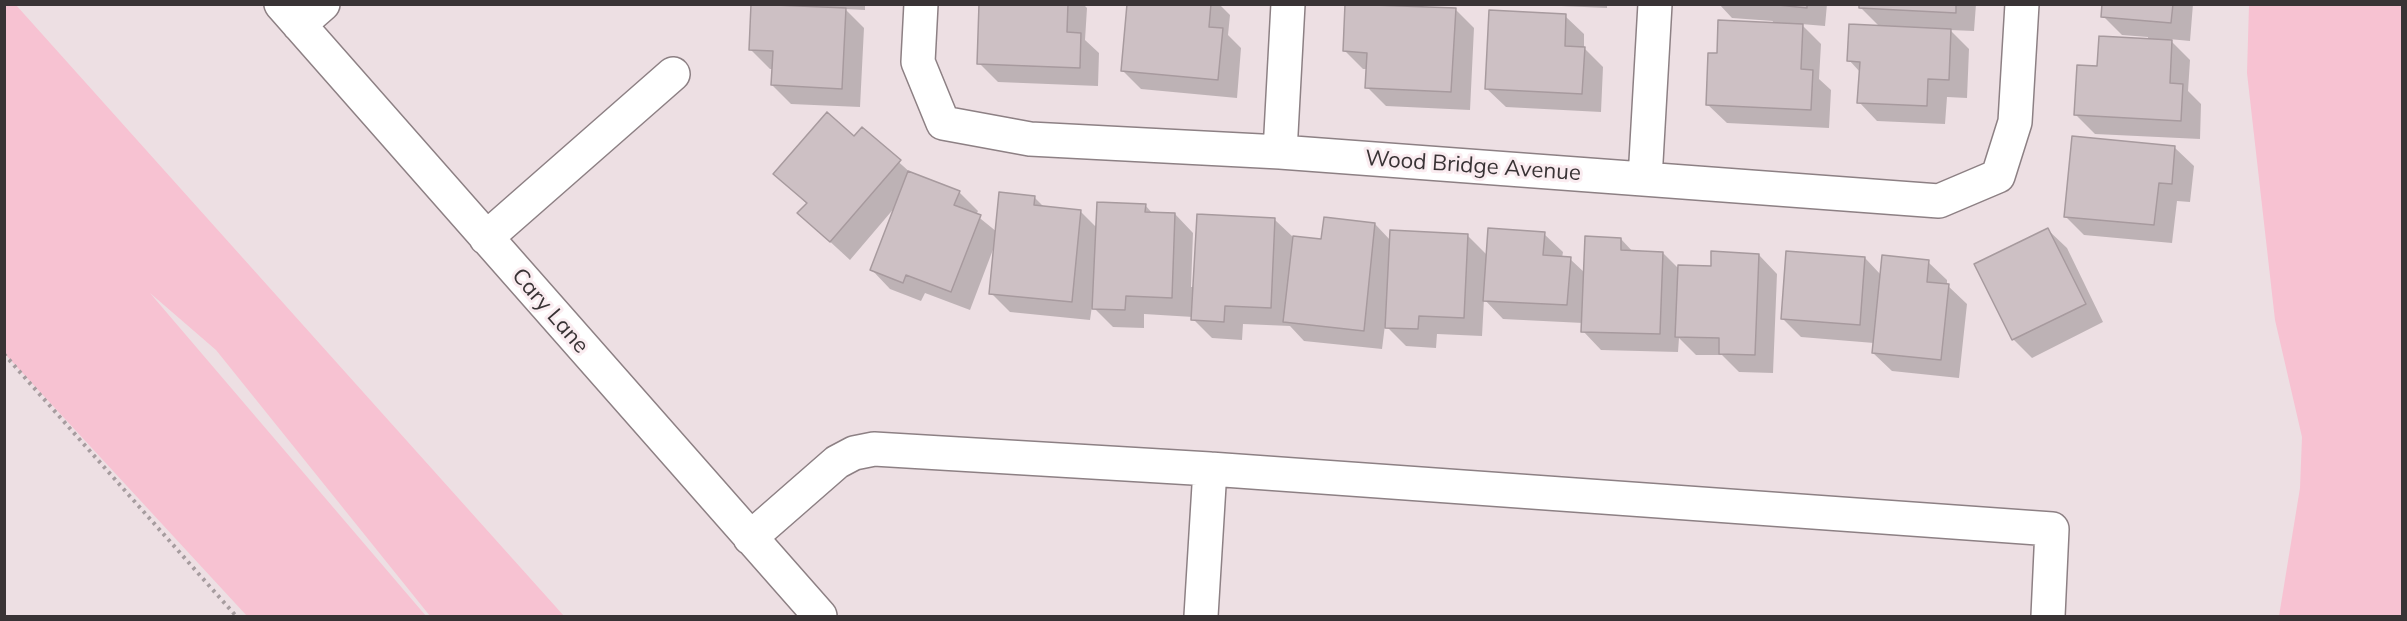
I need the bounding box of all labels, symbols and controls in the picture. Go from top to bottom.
street label: Wood Bridge Avenue [1364,145,1582,187]
street label: Cary Lane [506,263,594,359]

